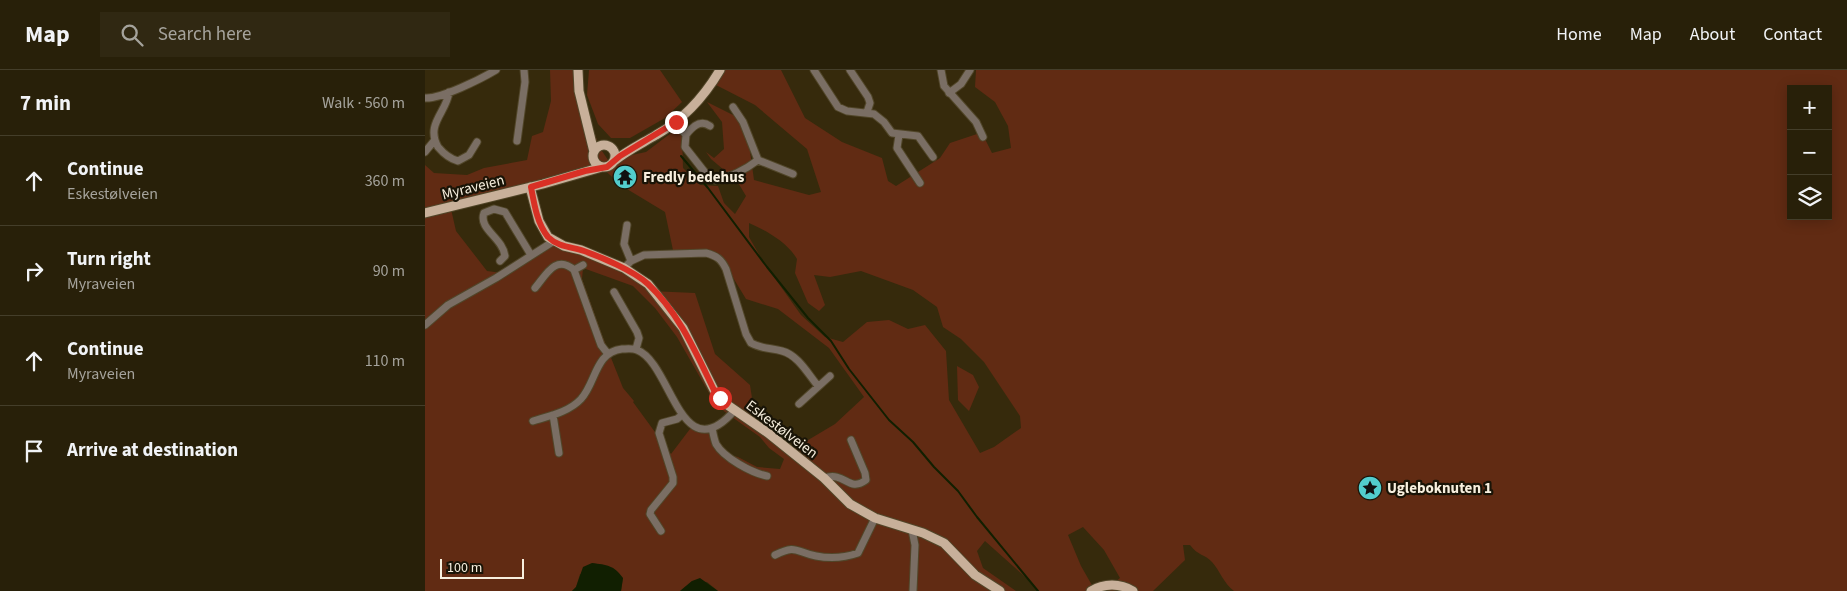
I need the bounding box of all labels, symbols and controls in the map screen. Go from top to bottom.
search box [100,12,450,57]
text: Map [25,17,70,52]
icon: search [118,21,146,49]
text: Search here [158,21,251,48]
text: Home [1556,22,1602,47]
text: Map [1630,22,1662,47]
text: About [1690,22,1735,47]
text: Contact [1763,22,1822,47]
map controls [1787,85,1832,220]
button: + [1787,85,1832,130]
text: 7 min [20,88,71,118]
text: Walk · 560 m [322,92,405,114]
route end [665,111,688,134]
button: − [1787,130,1832,175]
text: Continue [67,156,144,183]
temple icon: Fredly bedehus [612,164,638,190]
icon: ahead [20,167,48,195]
place label: Fredly bedehus [643,167,745,188]
text: 360 m [365,170,405,192]
street label: Myraveien [440,170,507,205]
button: layers [1787,175,1832,220]
text: Eskestølveien [67,183,158,205]
text: Turn right [67,246,151,273]
icon: right [20,257,48,285]
text: 90 m [373,260,405,282]
text: Myraveien [67,273,135,295]
text: Continue [67,336,144,363]
icon: ahead [20,347,48,375]
text: 110 m [365,350,405,372]
text: Myraveien [67,363,135,385]
route start [709,387,732,410]
street label: Eskestølveien [741,395,822,463]
icon: arrive [20,437,48,465]
text: Arrive at destination [67,437,238,464]
place icon: Ugleboknuten 1 [1357,475,1383,501]
place label: Ugleboknuten 1 [1387,478,1492,499]
scale bar [440,556,524,579]
text: 100 m [447,558,482,578]

